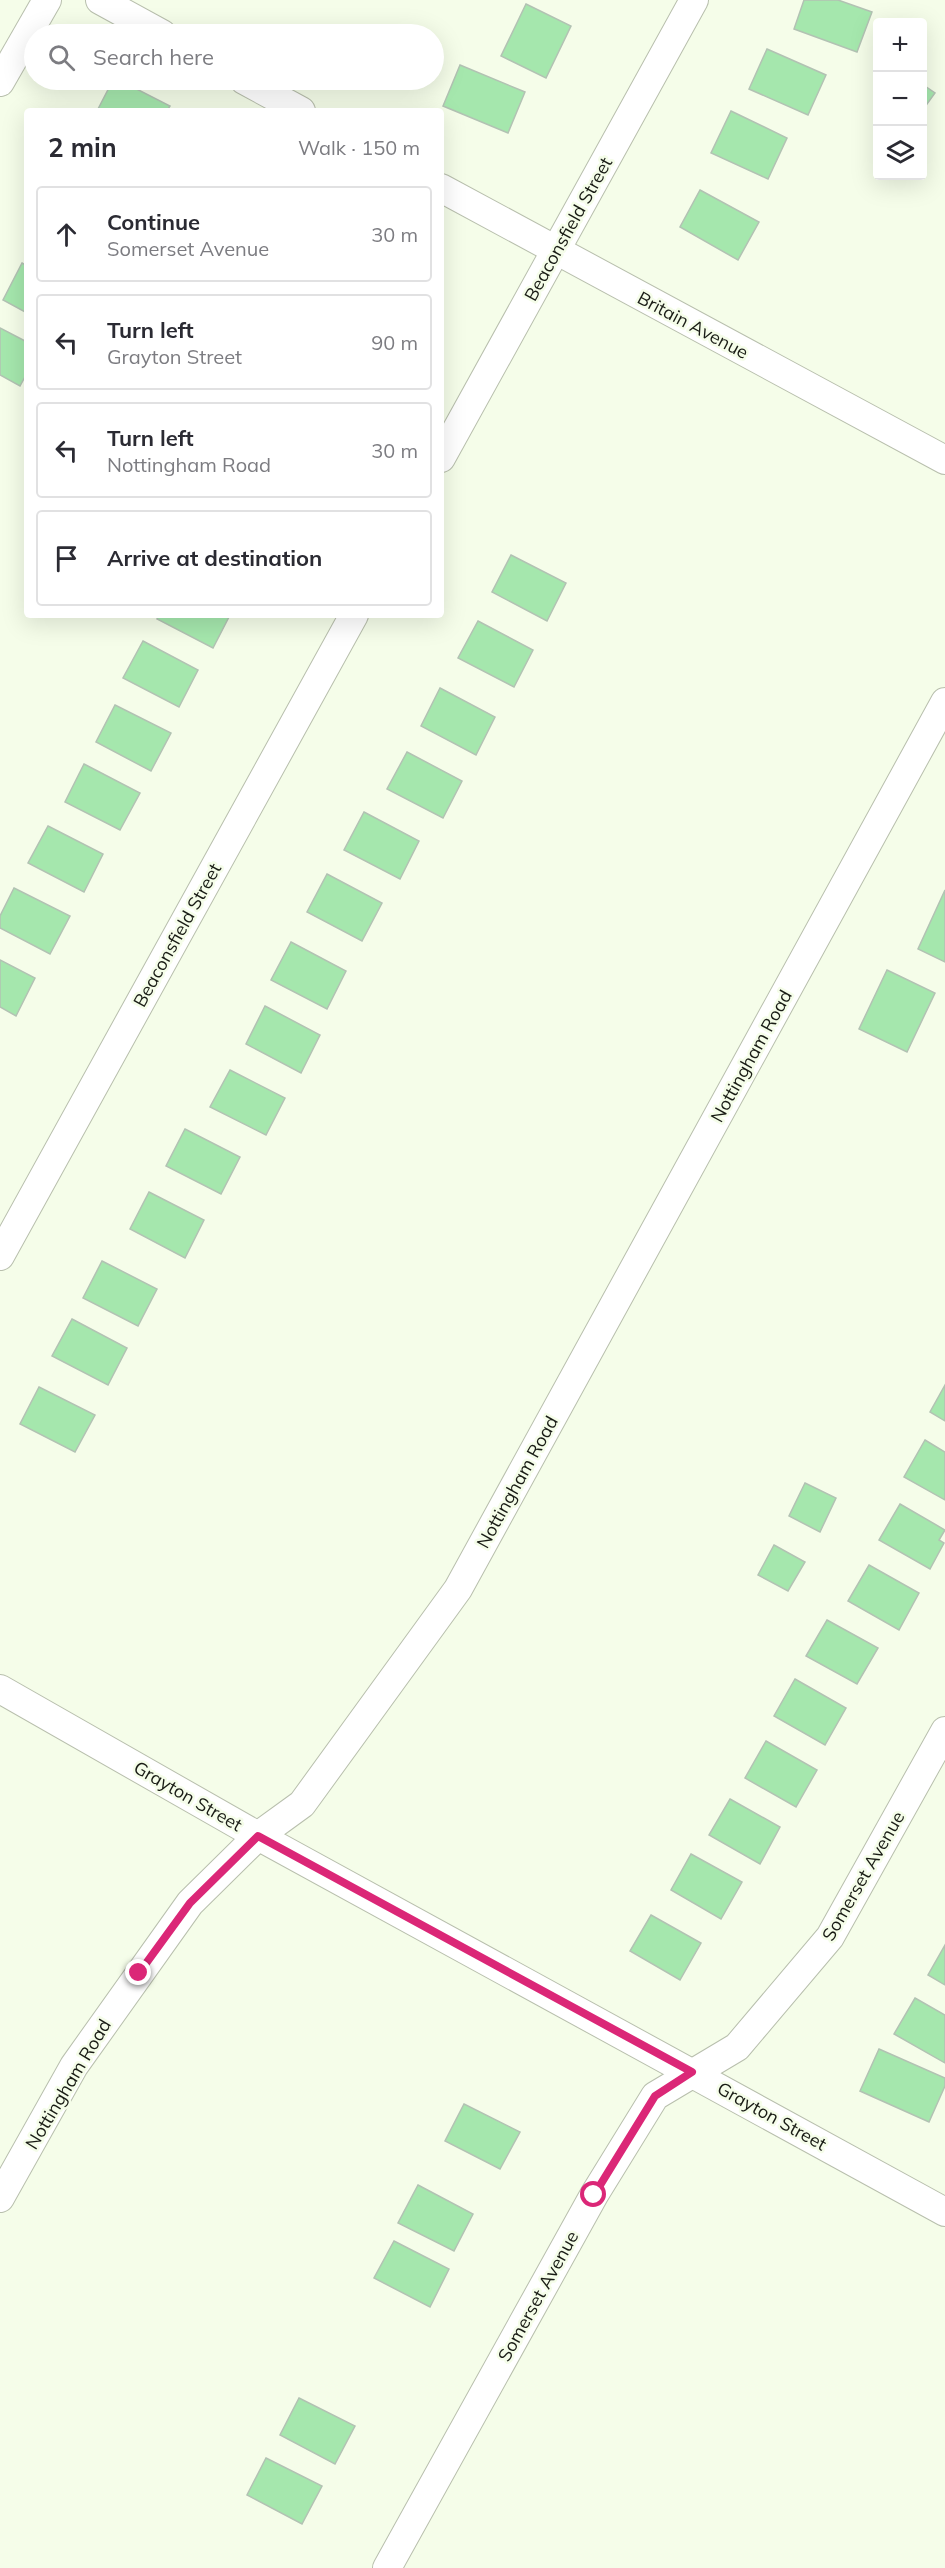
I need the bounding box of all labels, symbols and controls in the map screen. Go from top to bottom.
map controls [873,18,927,180]
button: + [873,18,927,72]
search box [24,24,444,90]
icon: search [45,41,78,74]
text: Search here [93,43,214,71]
button: − [873,72,927,126]
button: layers [873,126,927,180]
text: 2 min [48,131,117,164]
text: Walk · 150 m [298,135,420,160]
street label: Beaconsfield Street [519,153,617,305]
text: Continue [107,208,200,236]
icon: ahead [50,218,83,251]
text: 30 m [371,222,418,247]
text: Somerset Avenue [107,236,269,261]
street label: Britain Avenue [634,286,752,364]
text: Turn left [107,316,194,344]
icon: left [50,326,83,359]
text: 90 m [371,330,418,355]
text: Grayton Street [107,344,242,369]
text: Turn left [107,424,194,452]
icon: left [50,434,83,467]
text: 30 m [371,438,418,463]
text: Nottingham Road [107,452,271,477]
icon: arrive [50,542,83,575]
text: Arrive at destination [107,544,322,572]
street label: Beaconsfield Street [128,859,226,1011]
street label: Nottingham Road [705,986,797,1126]
street label: Nottingham Road [471,1412,563,1552]
street label: Grayton Street [130,1756,246,1836]
street label: Somerset Avenue [817,1807,909,1945]
route end [125,1959,151,1985]
street label: Nottingham Road [20,2015,116,2153]
street label: Grayton Street [713,2076,831,2156]
route start [580,2181,606,2207]
street label: Somerset Avenue [493,2227,583,2365]

